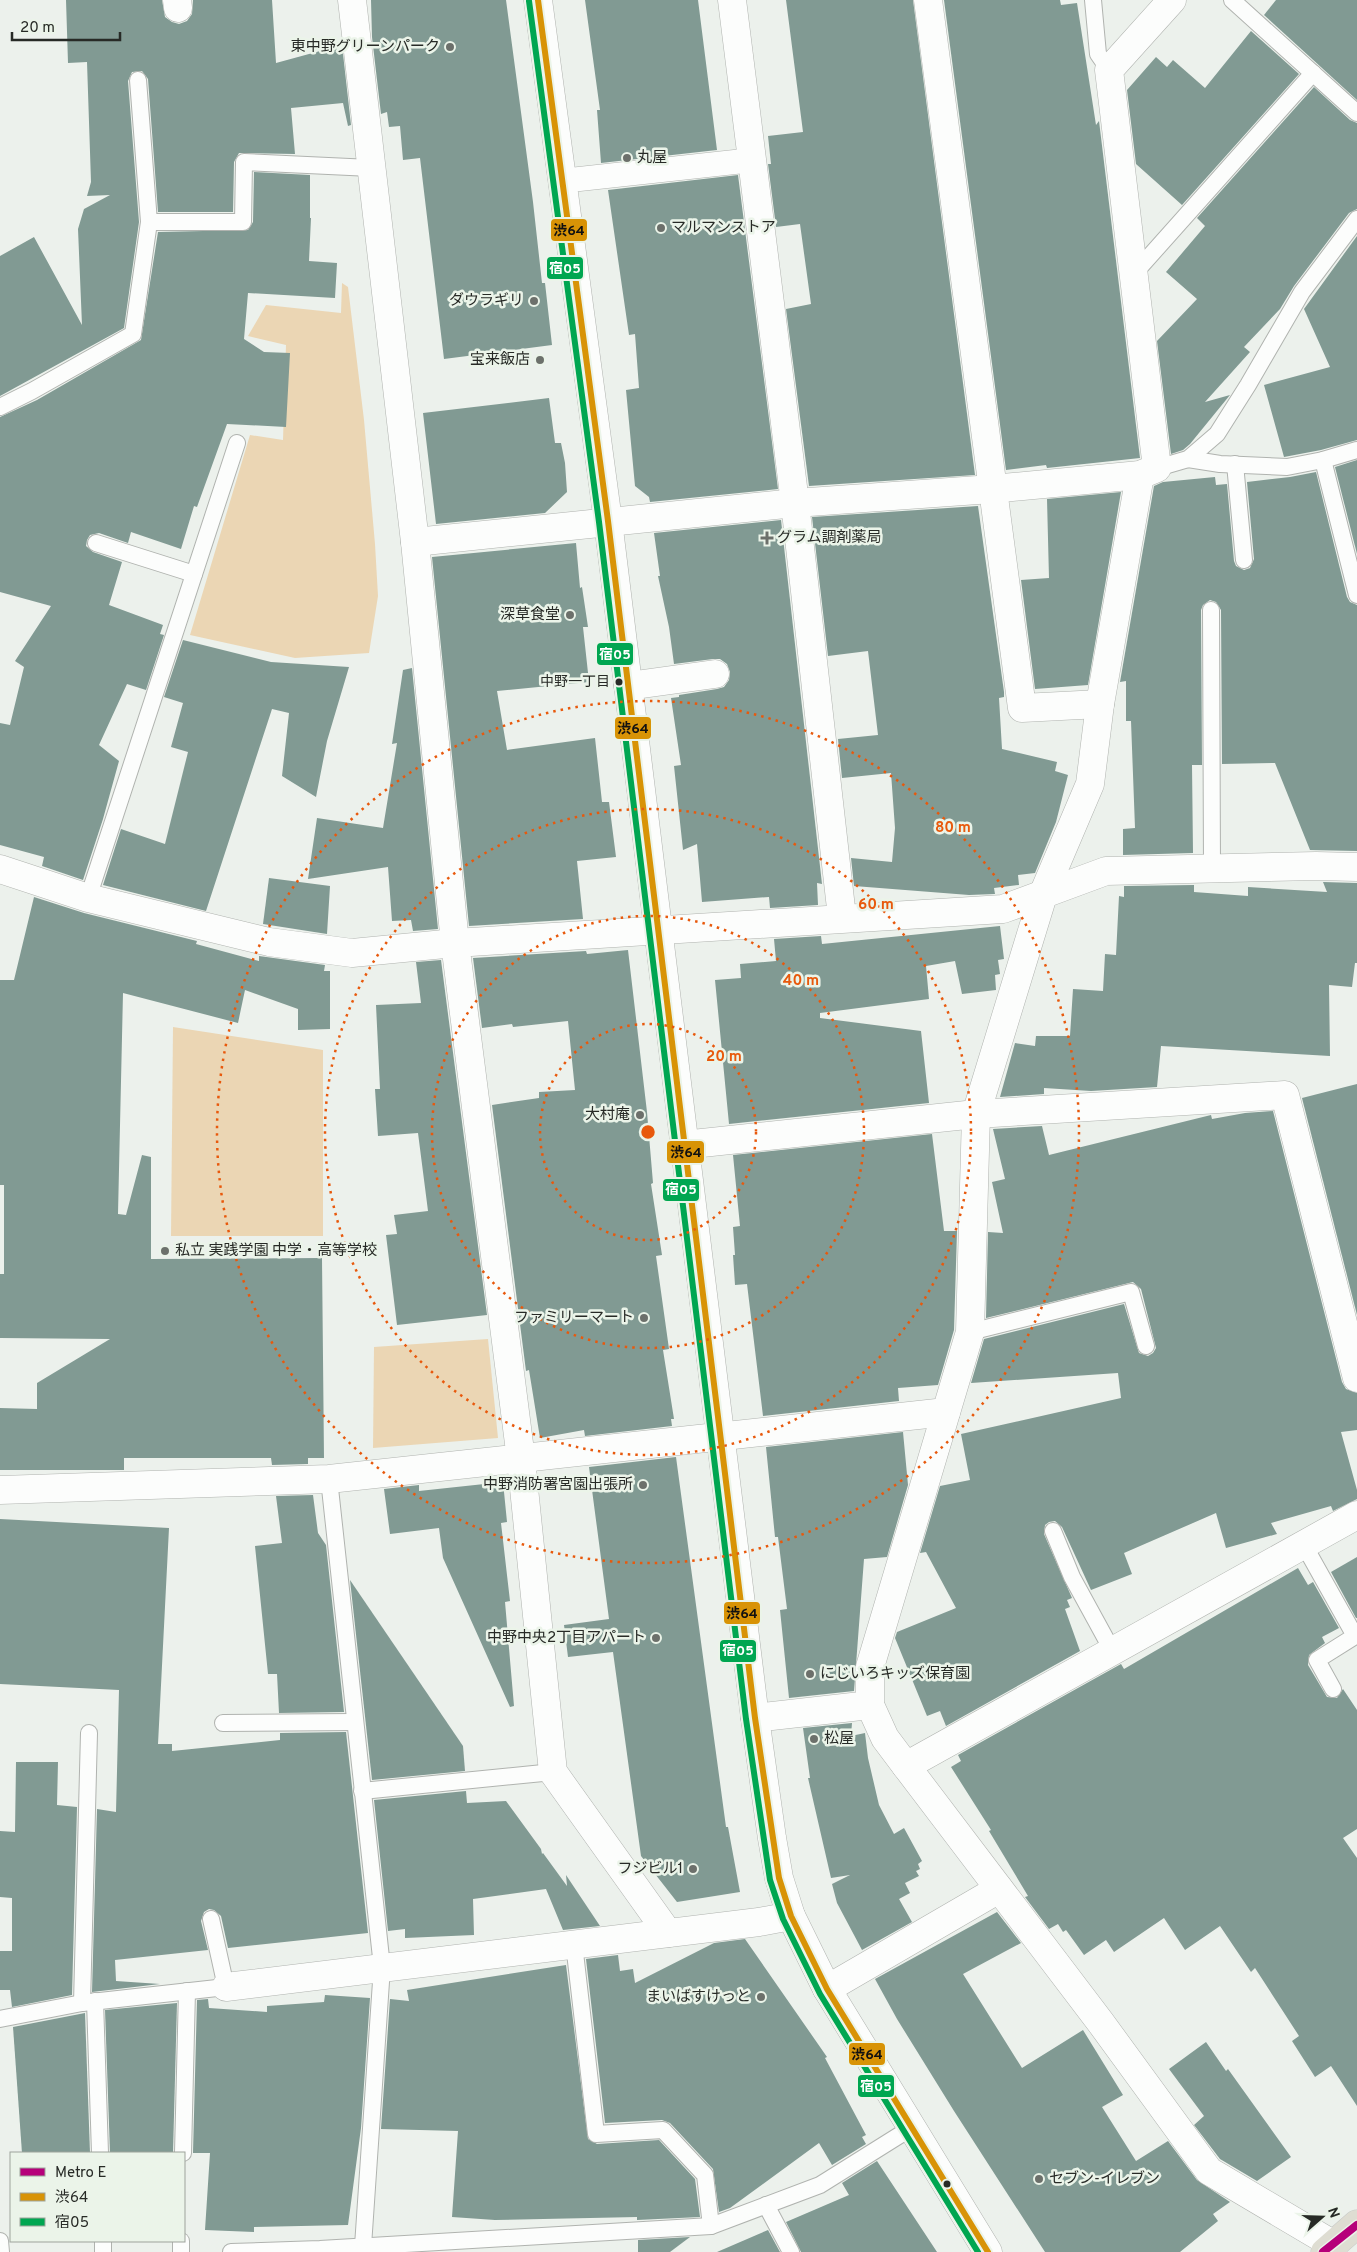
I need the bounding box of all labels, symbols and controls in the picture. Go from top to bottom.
scale bar [12,10,120,42]
text: 20 m [20,19,55,38]
place label: 東中野グリーンパーク [291,38,440,57]
marker: 東中野グリーンパーク [444,41,456,53]
place label: 丸屋 [637,149,667,168]
marker: 丸屋 [621,152,633,164]
line badge: 渋64 [550,218,588,242]
place label: マルマンストア [671,219,776,238]
marker: マルマンストア [655,222,667,234]
text: 渋64 [553,223,585,240]
line badge: 宿05 [546,256,584,280]
text: 宿05 [549,261,581,278]
place label: ダウラギリ [449,292,524,311]
marker: ダウラギリ [528,295,540,307]
place label: 宝来飯店 [470,351,530,370]
marker: 宝来飯店 [534,354,546,366]
place label: グラム調剤薬局 [777,529,882,548]
marker: グラム調剤薬局 [761,532,773,544]
place label: 深草食堂 [500,606,560,625]
marker: 深草食堂 [564,609,576,621]
line badge: 宿05 [596,642,634,666]
text: 宿05 [599,647,631,664]
place label: 中野一丁目 [540,674,610,691]
marker: 中野一丁目 [614,677,624,687]
line badge: 渋64 [614,716,652,740]
text: 渋64 [617,721,649,738]
text: 80 m [935,819,971,838]
text: 60 m [858,896,894,915]
text: 40 m [783,972,819,991]
text: 20 m [706,1048,742,1067]
place label: 大村庵 [585,1105,630,1125]
marker: 大村庵 [634,1109,646,1121]
centre of rings [639,1123,657,1141]
line badge: 渋64 [666,1140,705,1164]
text: 渋64 [670,1145,702,1162]
line badge: 宿05 [662,1178,700,1202]
text: 宿05 [665,1182,697,1199]
place label: 私立 実践学園 中学・高等学校 [175,1241,377,1261]
marker: 私立 実践学園 中学・高等学校 [159,1245,171,1257]
place label: ファミリーマート [514,1309,634,1328]
marker: ファミリーマート [638,1312,650,1324]
place label: 中野消防署宮園出張所 [483,1476,633,1495]
marker: 中野消防署宮園出張所 [637,1479,649,1491]
line badge: 渋64 [723,1601,761,1625]
text: 渋64 [726,1606,758,1623]
place label: 中野中央2丁目アパート [487,1629,646,1648]
marker: 中野中央2丁目アパート [650,1632,662,1644]
line badge: 宿05 [719,1639,757,1663]
text: 宿05 [722,1643,754,1660]
place label: にじいろキッズ保育園 [820,1665,970,1684]
marker: にじいろキッズ保育園 [804,1668,816,1680]
place label: 松屋 [824,1730,854,1749]
marker: 松屋 [808,1733,820,1745]
place label: フジビル1 [617,1860,683,1879]
marker: フジビル1 [687,1863,699,1875]
place label: まいばすけっと [646,1988,751,2007]
marker: まいばすけっと [755,1991,767,2003]
line badge: 渋64 [848,2042,886,2066]
text: 渋64 [851,2047,883,2064]
line badge: 宿05 [857,2074,895,2098]
text: 宿05 [860,2079,892,2096]
legend [10,2152,185,2242]
text: Metro E [55,2164,106,2183]
place label: セブン-イレブン [1049,2170,1160,2189]
marker: セブン-イレブン [1033,2173,1045,2185]
unlabelled marker [942,2179,952,2189]
text: 渋64 [55,2189,88,2208]
north arrow [1297,2192,1347,2242]
text: N [1323,2205,1343,2221]
text: 宿05 [55,2214,89,2233]

